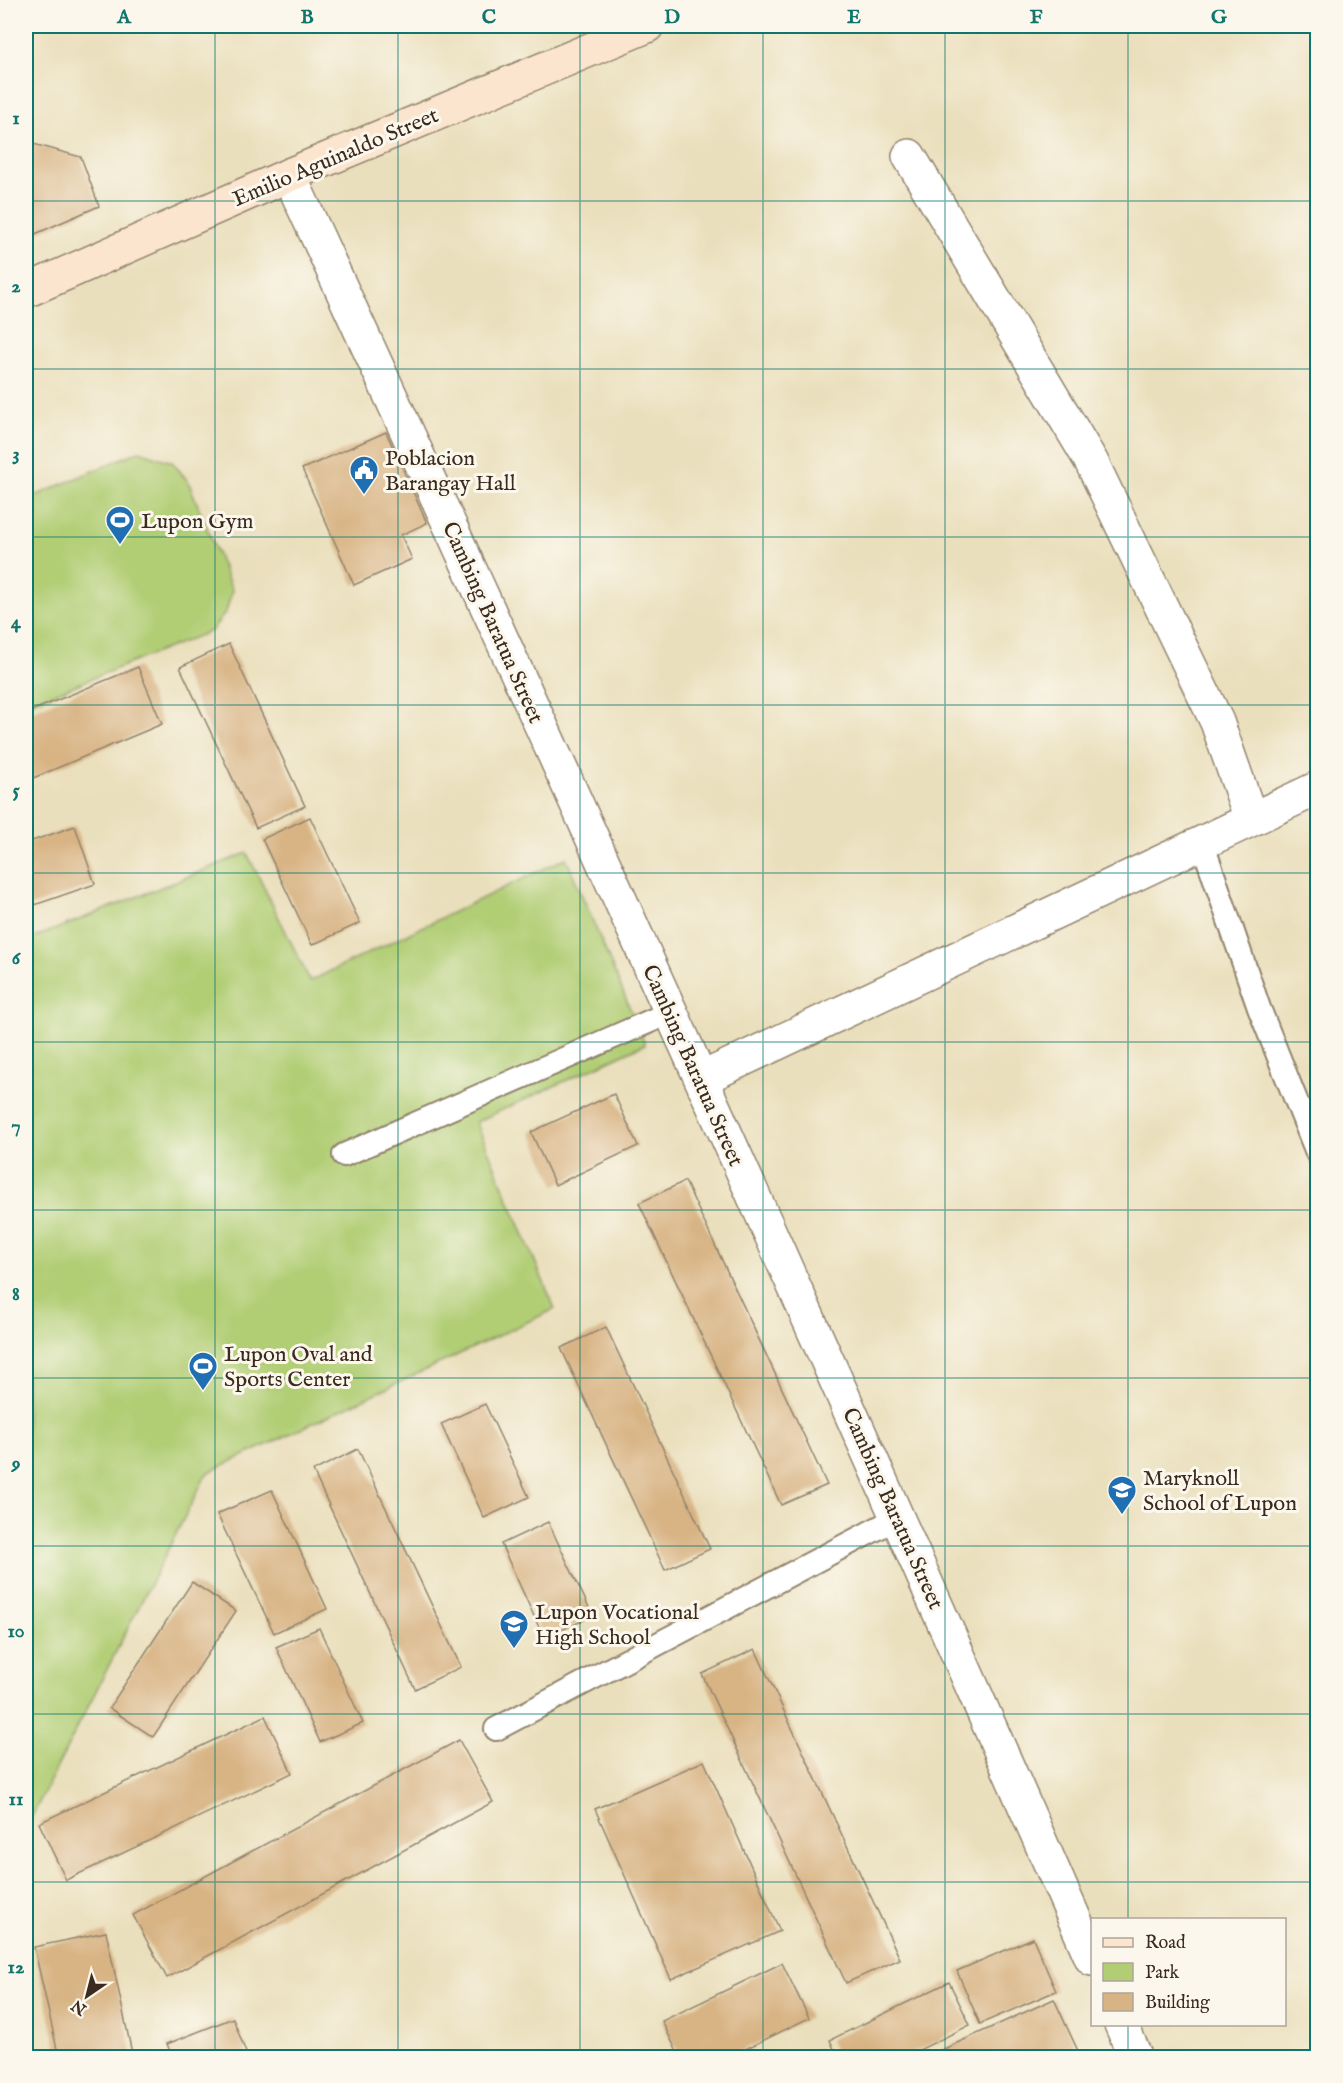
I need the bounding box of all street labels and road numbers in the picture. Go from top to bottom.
street label: Emilio Aguinaldo Street [229,102,443,214]
street label: Cambing Baratua Street [435,518,549,728]
street label: Cambing Baratua Street [635,961,749,1171]
street label: Cambing Baratua Street [835,1404,949,1614]

